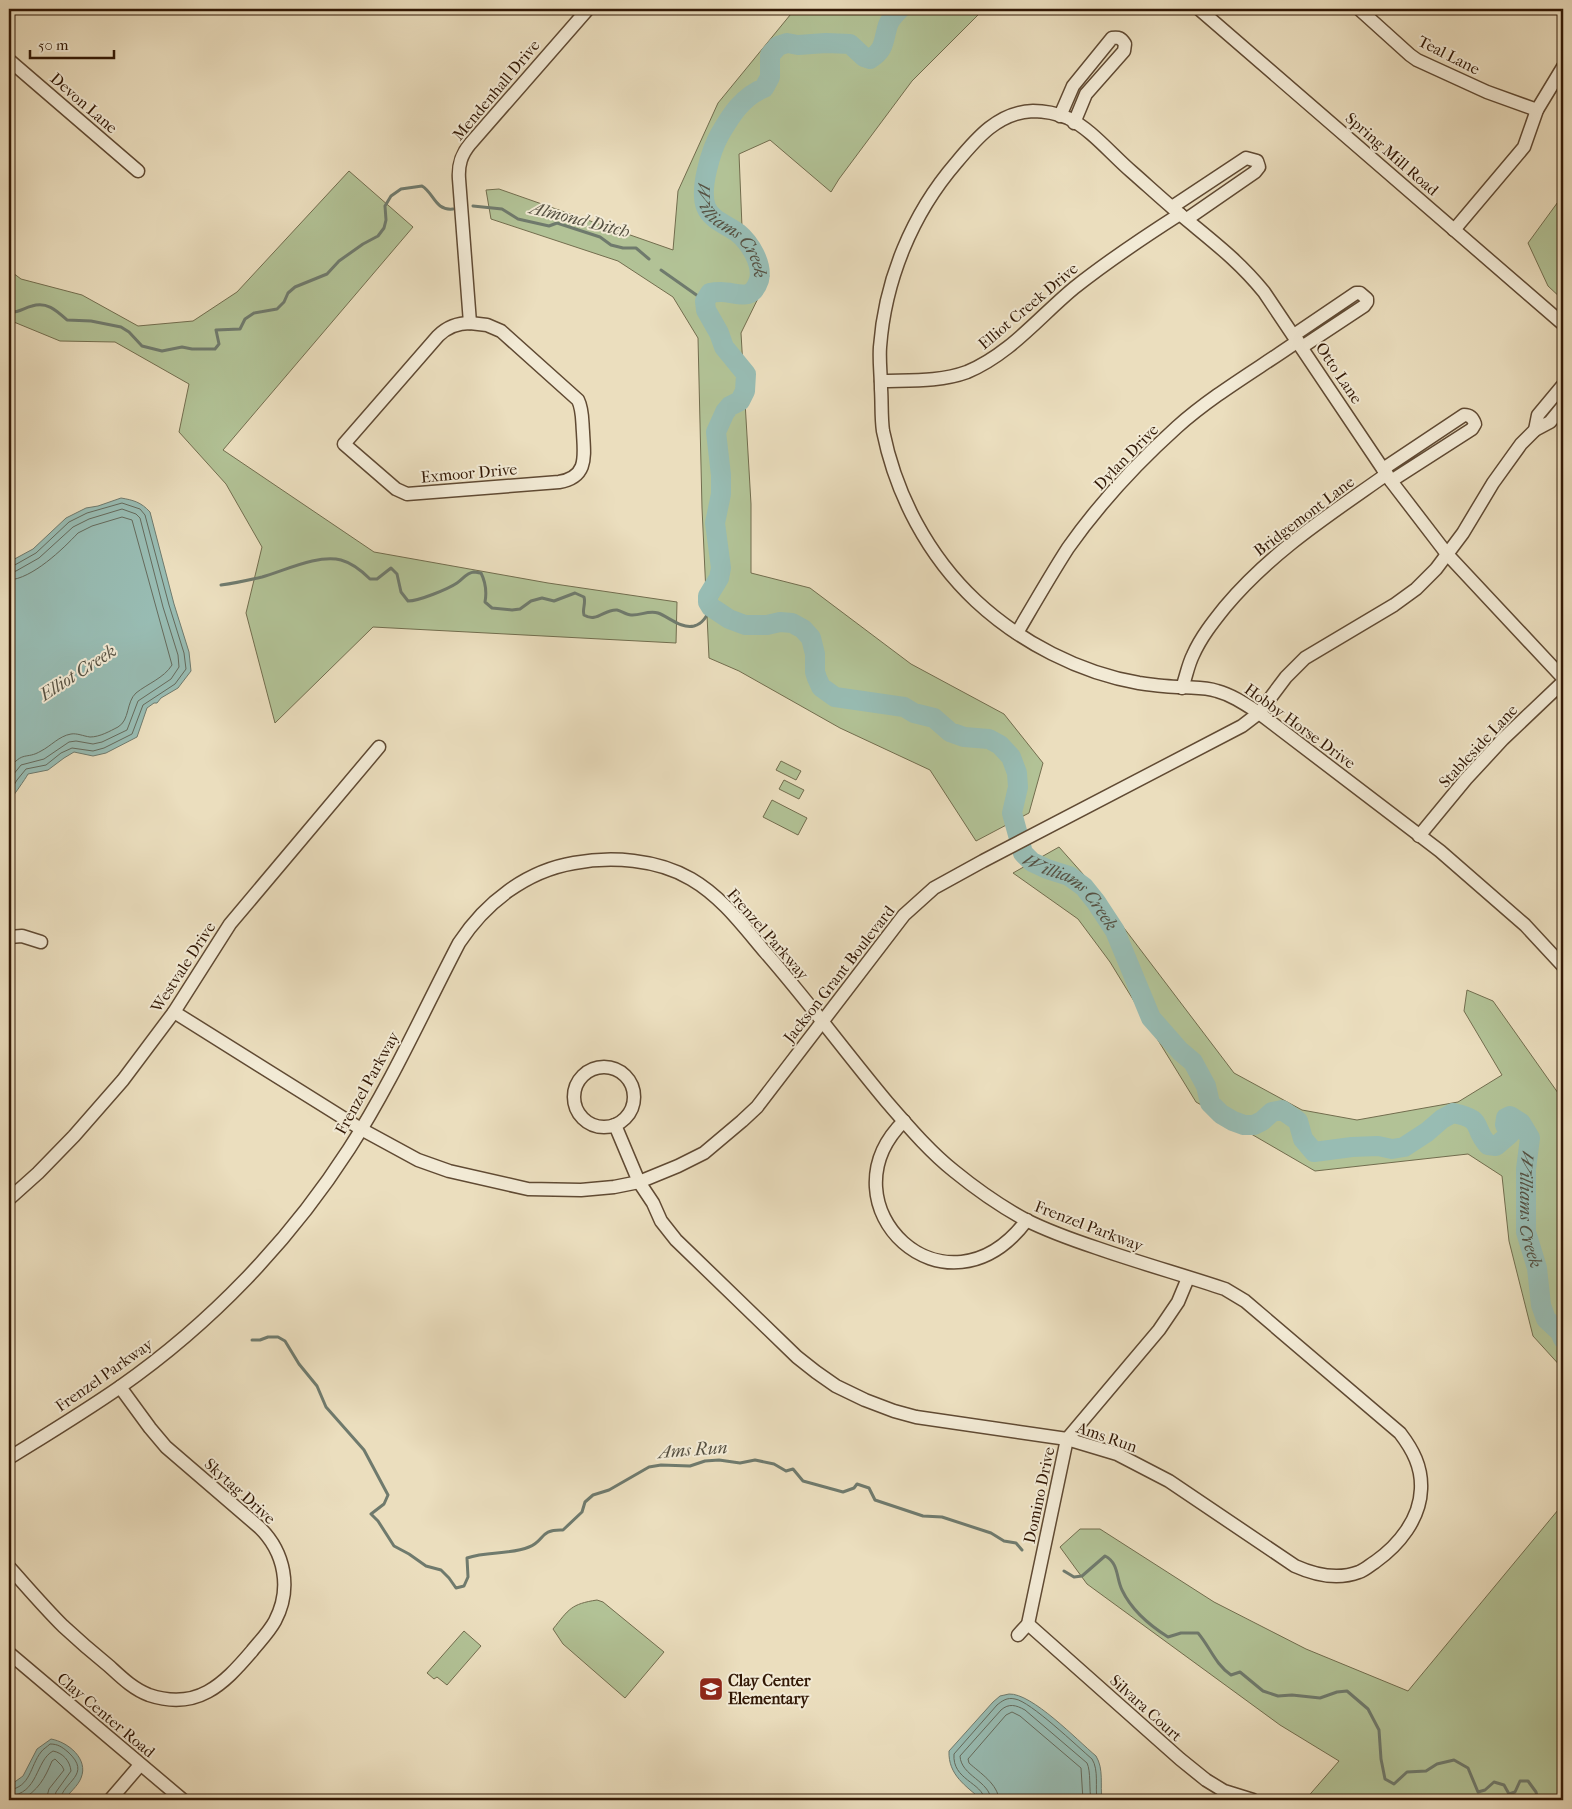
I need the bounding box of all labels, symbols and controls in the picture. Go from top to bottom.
scale bar [30,28,114,60]
street label: Teal Lane [1415,31,1483,79]
text: 50 m [38,36,69,54]
street label: Mendenhall Drive [448,36,544,144]
street label: Devon Lane [47,69,121,137]
street label: Spring Mill Road [1342,108,1443,200]
water label: Williams Creek [693,183,770,278]
water label: Almond Ditch [526,197,632,243]
street label: Elliot Creek Drive [974,259,1082,353]
street label: Otto Lane [1312,339,1366,407]
street label: Dylan Drive [1090,420,1162,494]
street label: Exmoor Drive [420,459,518,487]
street label: Bridgemont Lane [1250,472,1358,560]
water label: Elliot Creek [35,640,120,706]
street label: Hobby Horse Drive [1241,679,1359,773]
street label: Stableside Lane [1435,700,1521,791]
water label: Williams Creek [1020,849,1122,934]
street label: Frenzel Parkway [723,885,813,984]
street label: Jackson Grant Boulevard [778,901,899,1048]
street label: Westvale Drive [146,918,219,1017]
street label: Frenzel Parkway [331,1028,403,1138]
water label: Williams Creek [1515,1150,1547,1270]
street label: Frenzel Parkway [1032,1197,1146,1256]
street label: Frenzel Parkway [52,1334,157,1416]
street label: Ams Run [1073,1417,1140,1456]
water label: Ams Run [656,1437,728,1463]
street label: Domino Drive [1020,1445,1059,1545]
street label: Skytag Drive [200,1454,280,1528]
street label: Clay Center Road [53,1669,159,1762]
place label: Clay Center Elementary [728,1671,812,1709]
street label: Silvara Court [1106,1671,1186,1746]
school or university icon: Clay Center Elementary [698,1676,724,1702]

